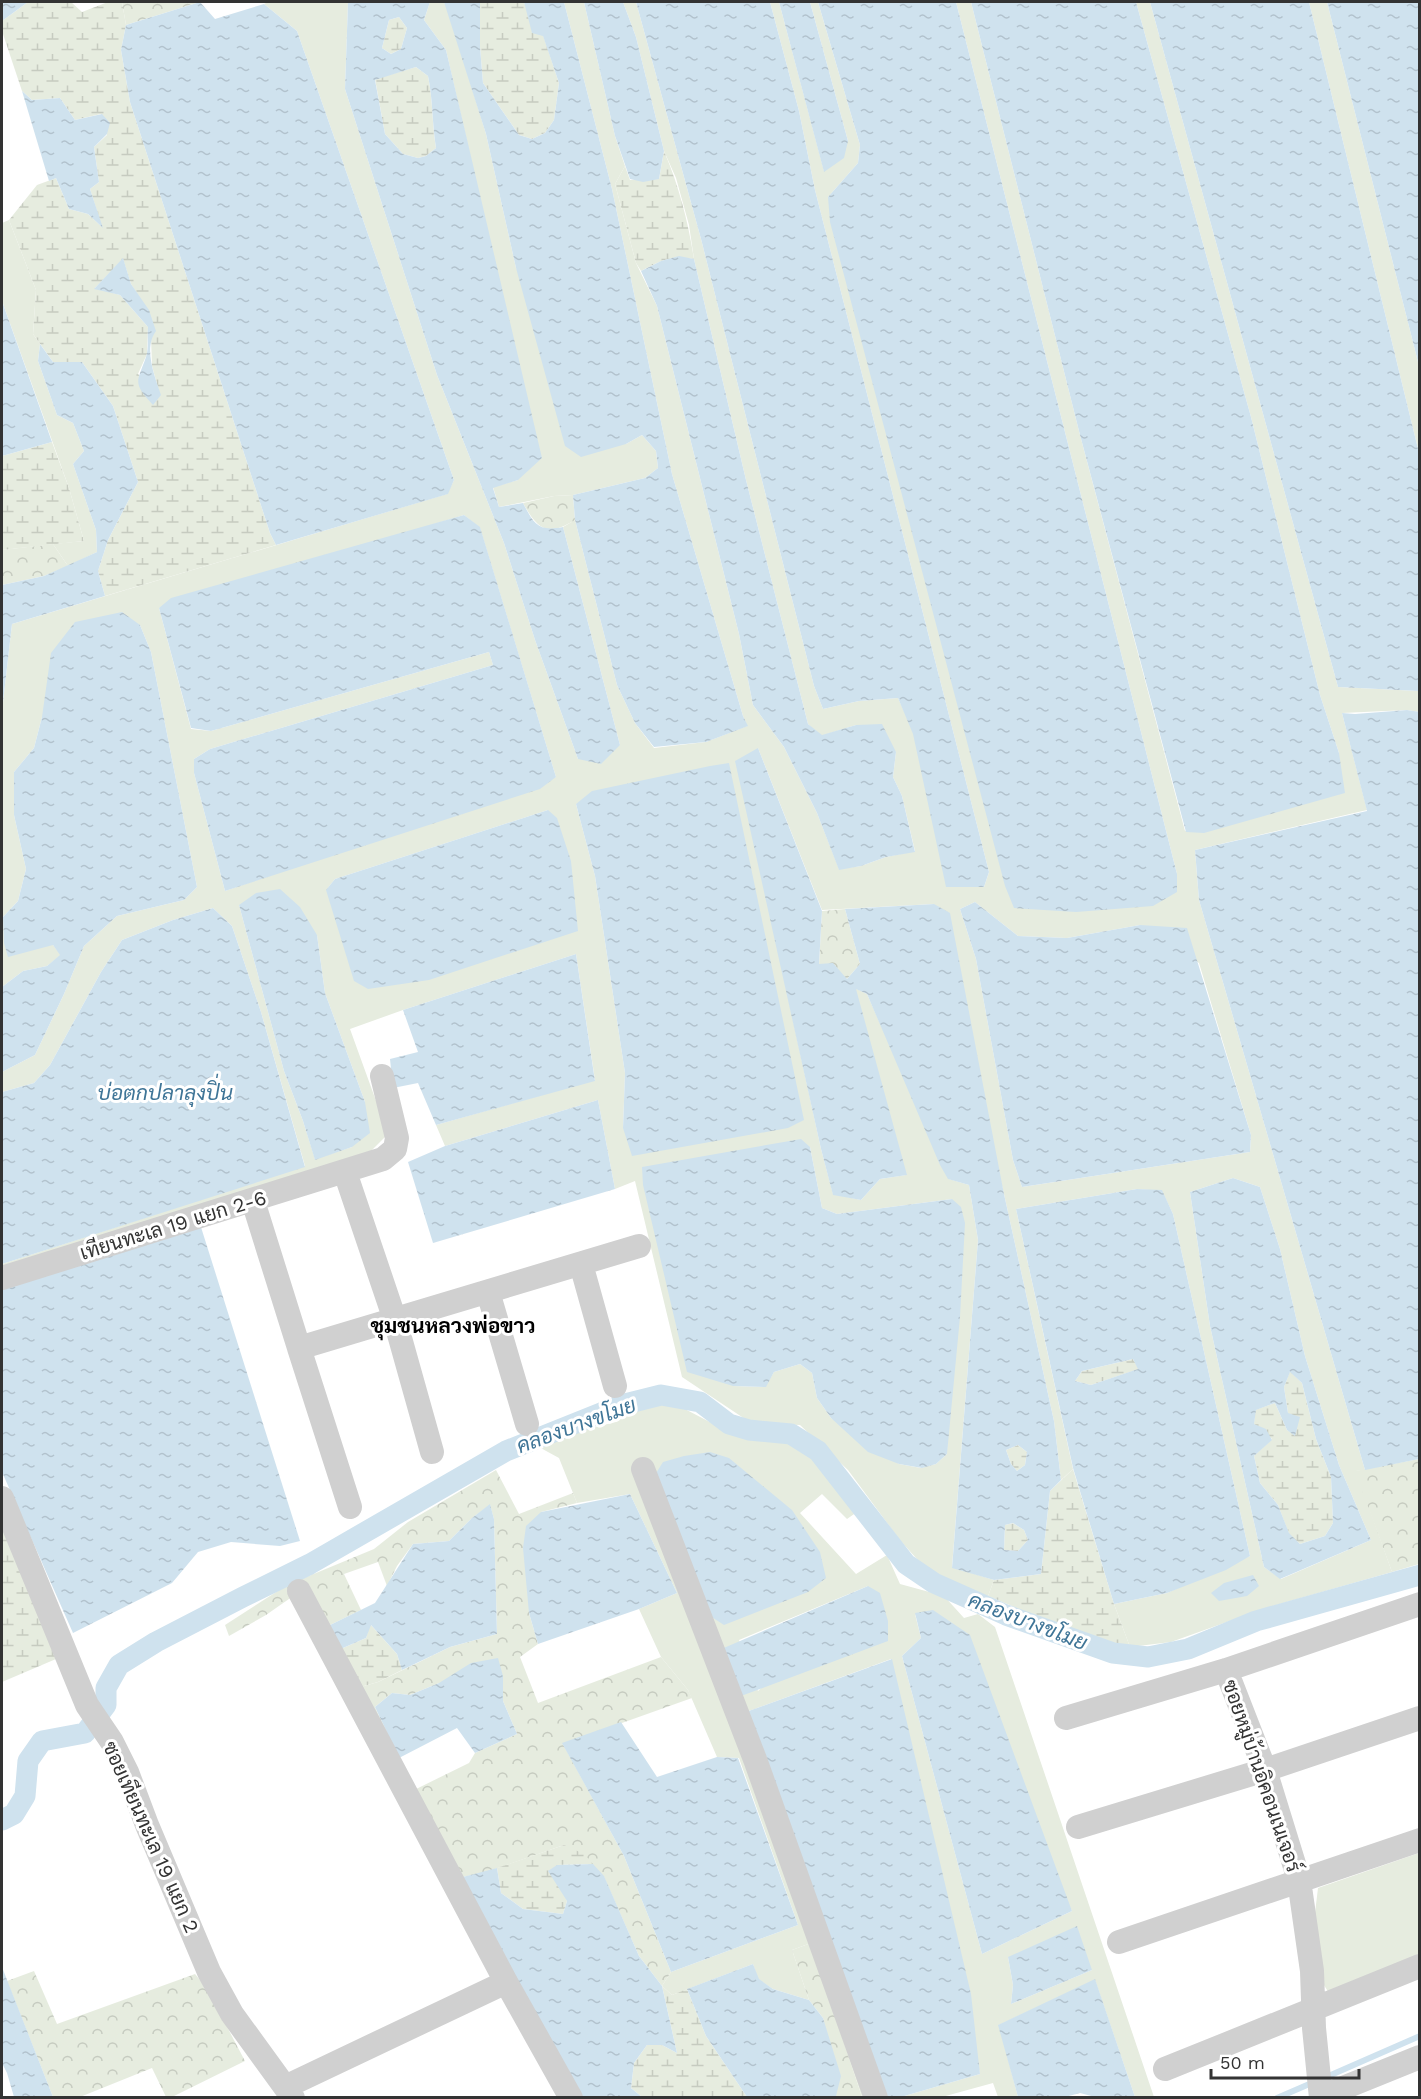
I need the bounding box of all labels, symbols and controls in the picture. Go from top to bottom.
water label: บ่อตกปลาลุงปิ่น [97,1073,233,1107]
street label: เทียนทะเล 19 แยก 2-6 [77,1184,269,1265]
district label: ชุมชนหลวงพ่อขาว [370,1313,536,1341]
water label: คลองบางขโมย [513,1392,639,1458]
water label: คลองบางขโมย [965,1587,1091,1655]
street label: ซอยหมู่บ้านอิคอนเนเจอร์ [1215,1676,1308,1876]
street label: ซอยเทียนทะเล 19 แยก 2 [98,1737,205,1936]
scale bar [1211,2042,1360,2080]
text: 50 m [1220,2052,1265,2073]

